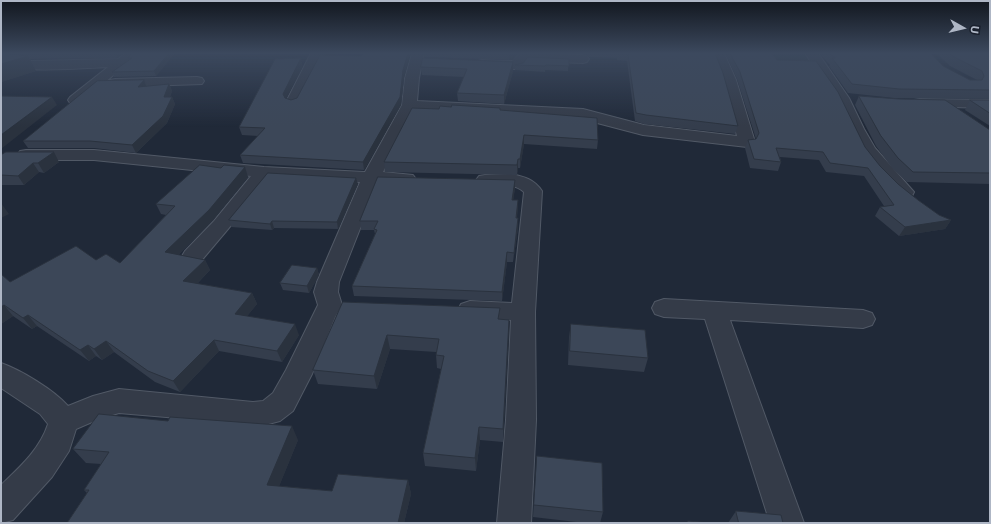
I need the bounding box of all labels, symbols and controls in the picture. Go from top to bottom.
north arrow [943,8,983,48]
text: U [967,25,983,35]

